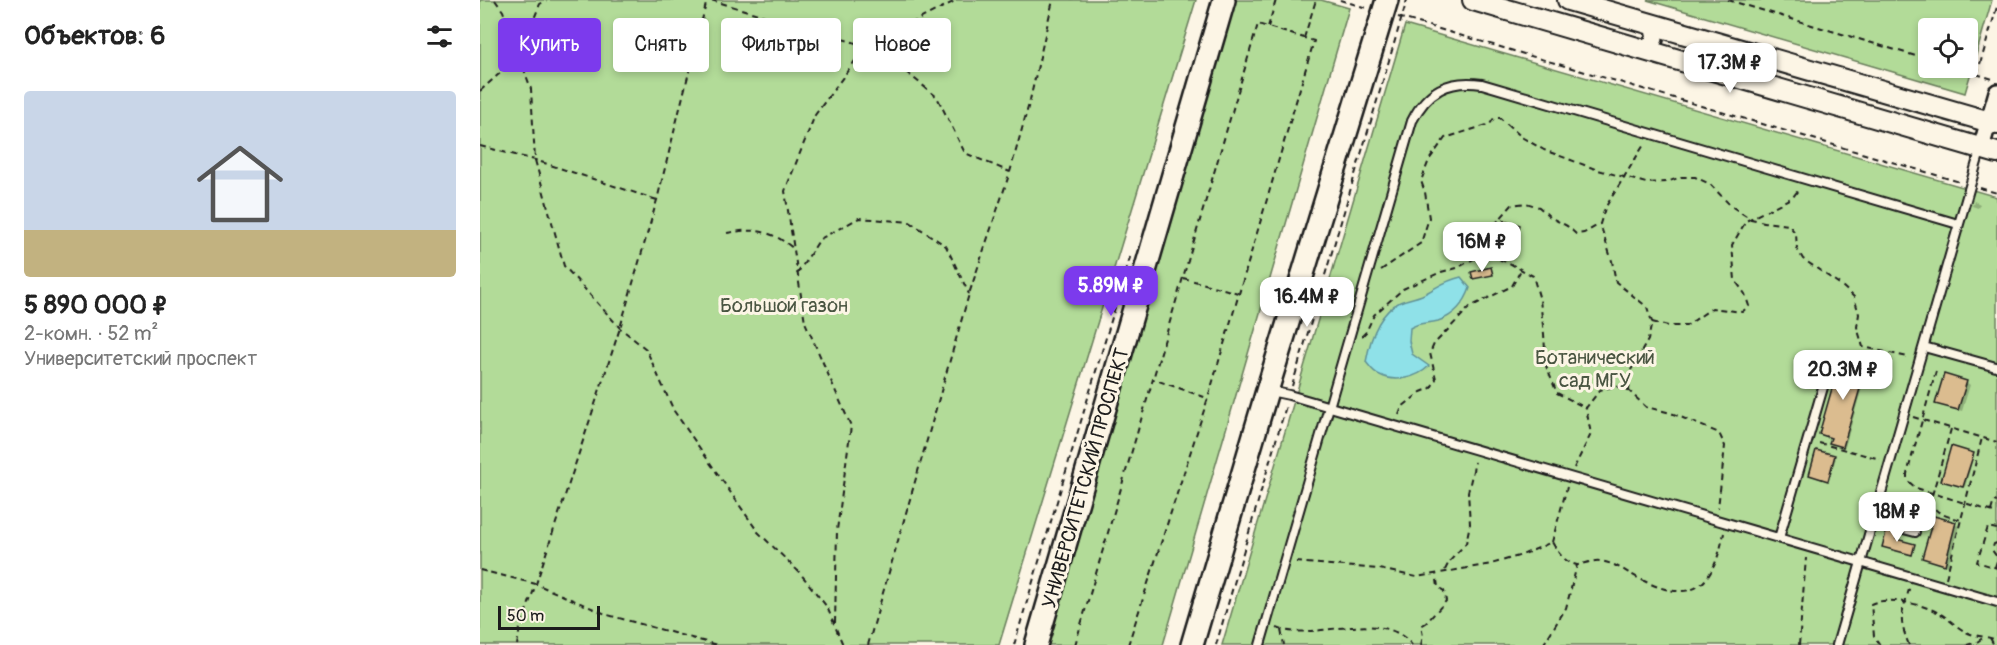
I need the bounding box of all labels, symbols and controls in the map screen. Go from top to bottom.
chip: Купить [498,18,601,72]
chip: Снять [613,18,709,72]
chip: Фильтры [721,18,841,72]
chip: Новое [853,18,951,72]
map controls [1918,18,1978,78]
button: locate [1918,18,1978,78]
text: Объектов: 6 [24,20,165,52]
icon: filters [423,20,456,53]
pin: 17.3M ₽ [1675,43,1785,94]
text: 17.3M ₽ [1698,50,1762,75]
icon: home [186,130,294,238]
pin: 16M ₽ [1440,222,1524,273]
text: 16M ₽ [1457,229,1507,254]
pin: 5.89M ₽ [1056,266,1166,317]
text: 5.89M ₽ [1078,273,1144,298]
pin: 16.4M ₽ [1252,277,1362,328]
text: 16.4M ₽ [1274,284,1340,309]
text: 5 890 000 ₽ [24,289,168,321]
park label: Большой газон [720,293,848,318]
text: 2-комн. · 52 m² [24,321,158,346]
street label: УНИВЕРСИТЕТСКИЙ ПРОСПЕКТ [1036,345,1135,611]
park label: Ботанический сад МГУ [1535,345,1655,393]
text: Университетский проспект [24,346,257,371]
pin: 20.3M ₽ [1788,350,1898,401]
text: 20.3M ₽ [1807,357,1879,382]
pin: 18M ₽ [1855,492,1939,543]
text: 18M ₽ [1873,499,1921,524]
scale bar [498,603,600,630]
text: 50 m [507,606,544,626]

